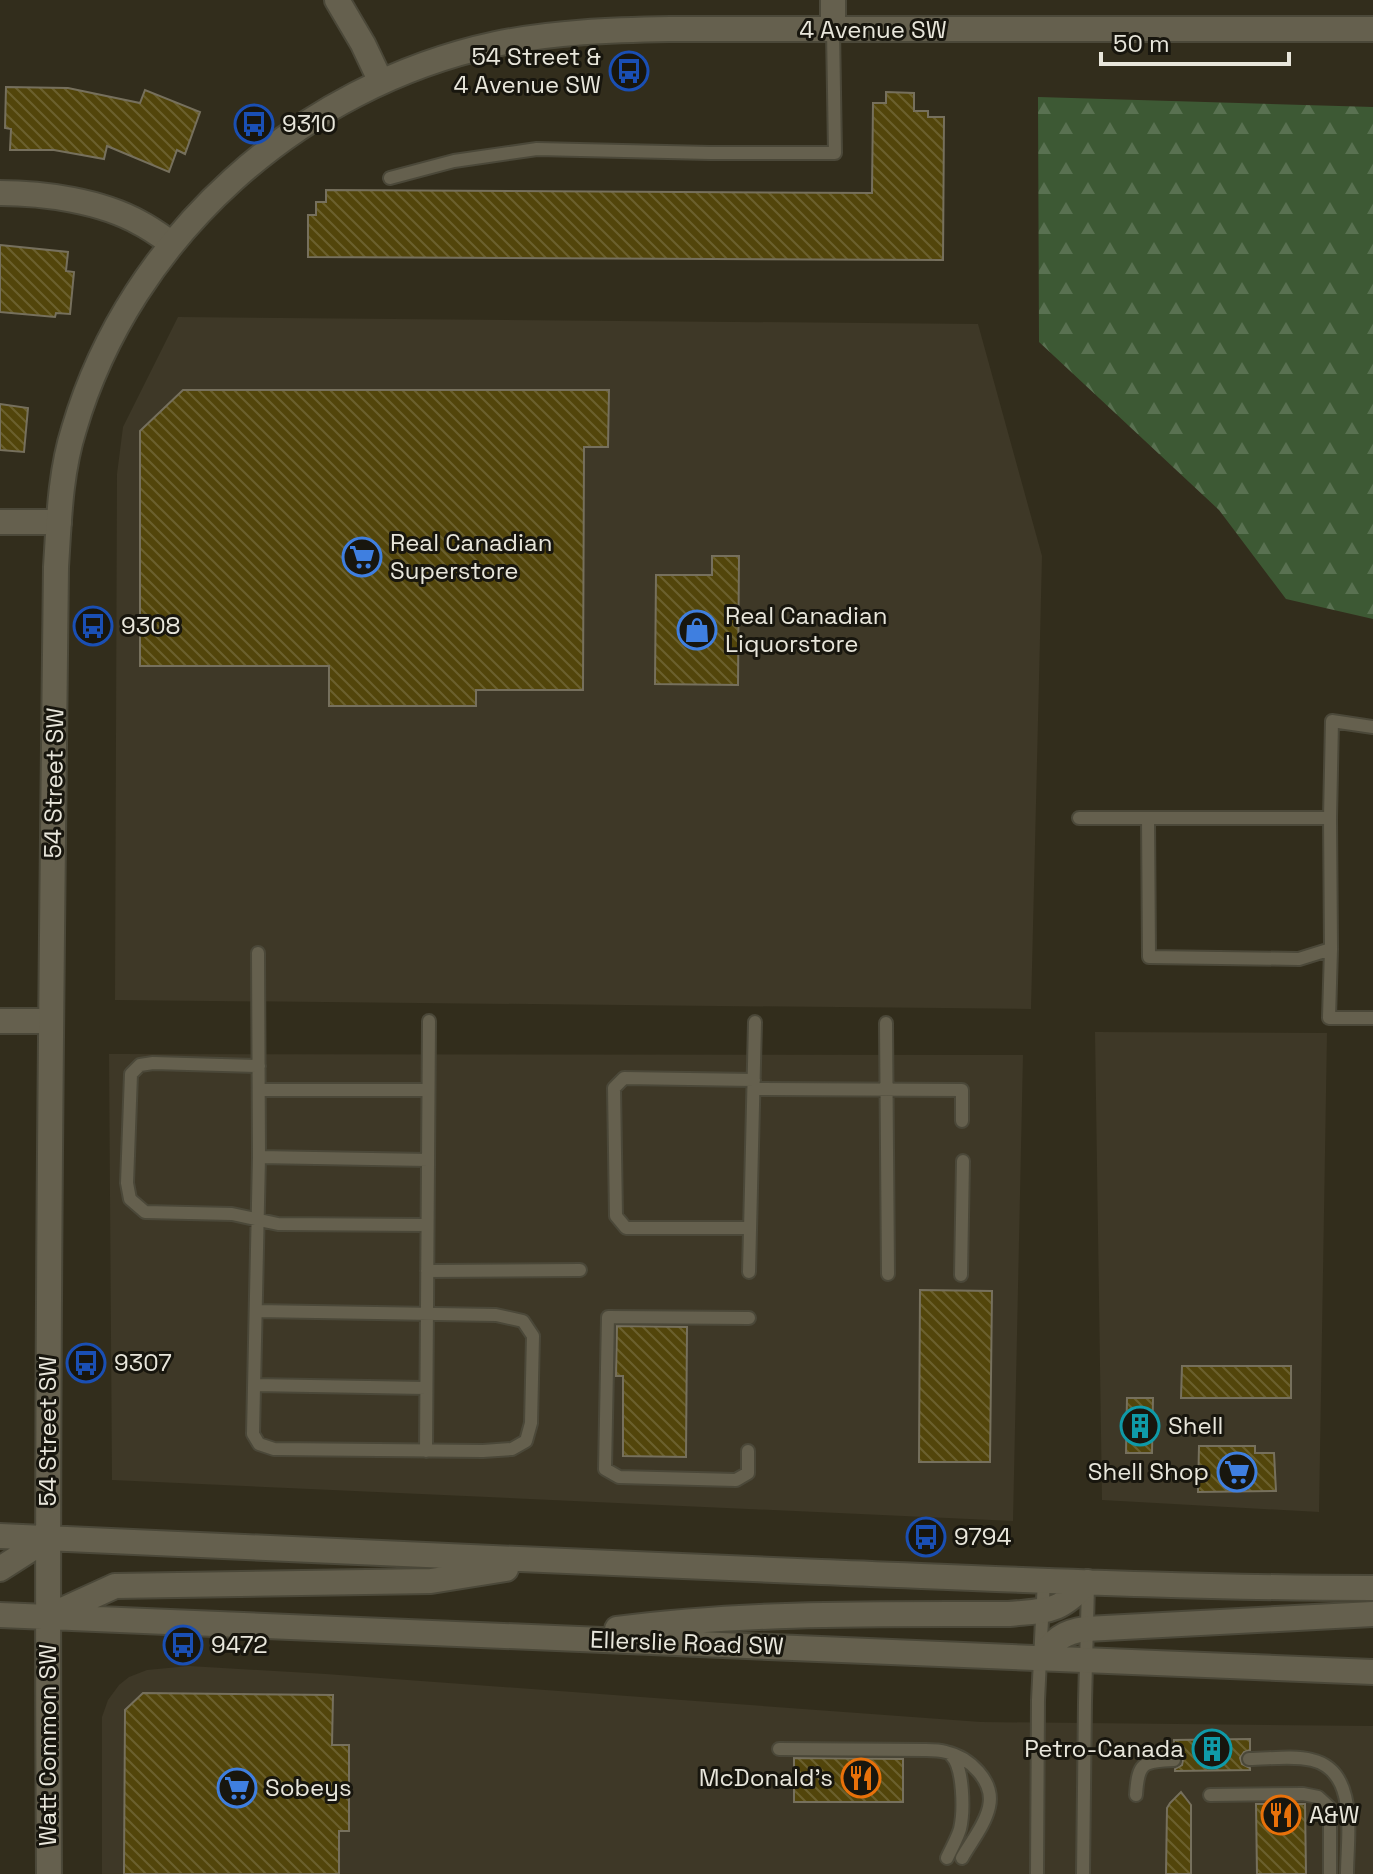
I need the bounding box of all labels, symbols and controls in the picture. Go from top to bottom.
street label: 4 Avenue SW [799,14,947,45]
scale bar [1101,16,1289,66]
text: 50 m [1113,28,1170,59]
place label: 54 Street & 4 Avenue SW [454,41,601,100]
bus stop icon: 54 Street & 4 Avenue SW [608,50,650,92]
bus stop icon: 9310 [233,103,275,145]
place label: 9310 [282,108,336,139]
place label: Real Canadian Superstore [390,527,552,586]
supermarket icon: Real Canadian Superstore [341,536,383,578]
place label: Real Canadian Liquorstore [725,600,887,659]
bus stop icon: 9308 [72,605,114,647]
shop icon: Real Canadian Liquorstore [676,609,718,651]
place label: 9308 [121,610,181,641]
street label: 54 Street SW [37,707,70,859]
bus stop icon: 9307 [65,1342,107,1384]
place label: 9307 [114,1347,172,1378]
street label: 54 Street SW [32,1356,63,1506]
building icon: Shell [1119,1405,1161,1447]
place label: Shell [1168,1410,1223,1441]
supermarket icon: Shell Shop [1216,1451,1258,1493]
place label: Shell Shop [1088,1456,1209,1487]
bus stop icon: 9794 [905,1516,947,1558]
place label: 9794 [954,1521,1011,1552]
bus stop icon: 9472 [162,1624,204,1666]
street label: Ellerslie Road SW [590,1624,784,1661]
place label: 9472 [211,1629,268,1660]
street label: Watt Common SW [32,1644,63,1846]
building icon: Petro-Canada [1191,1728,1233,1770]
place label: Petro-Canada [1024,1733,1184,1764]
restaurant icon: McDonald's [840,1757,882,1799]
place label: McDonald's [699,1762,833,1793]
supermarket icon: Sobeys [216,1767,258,1809]
place label: Sobeys [265,1772,352,1803]
restaurant icon: A&W [1260,1794,1302,1836]
place label: A&W [1309,1799,1360,1830]

